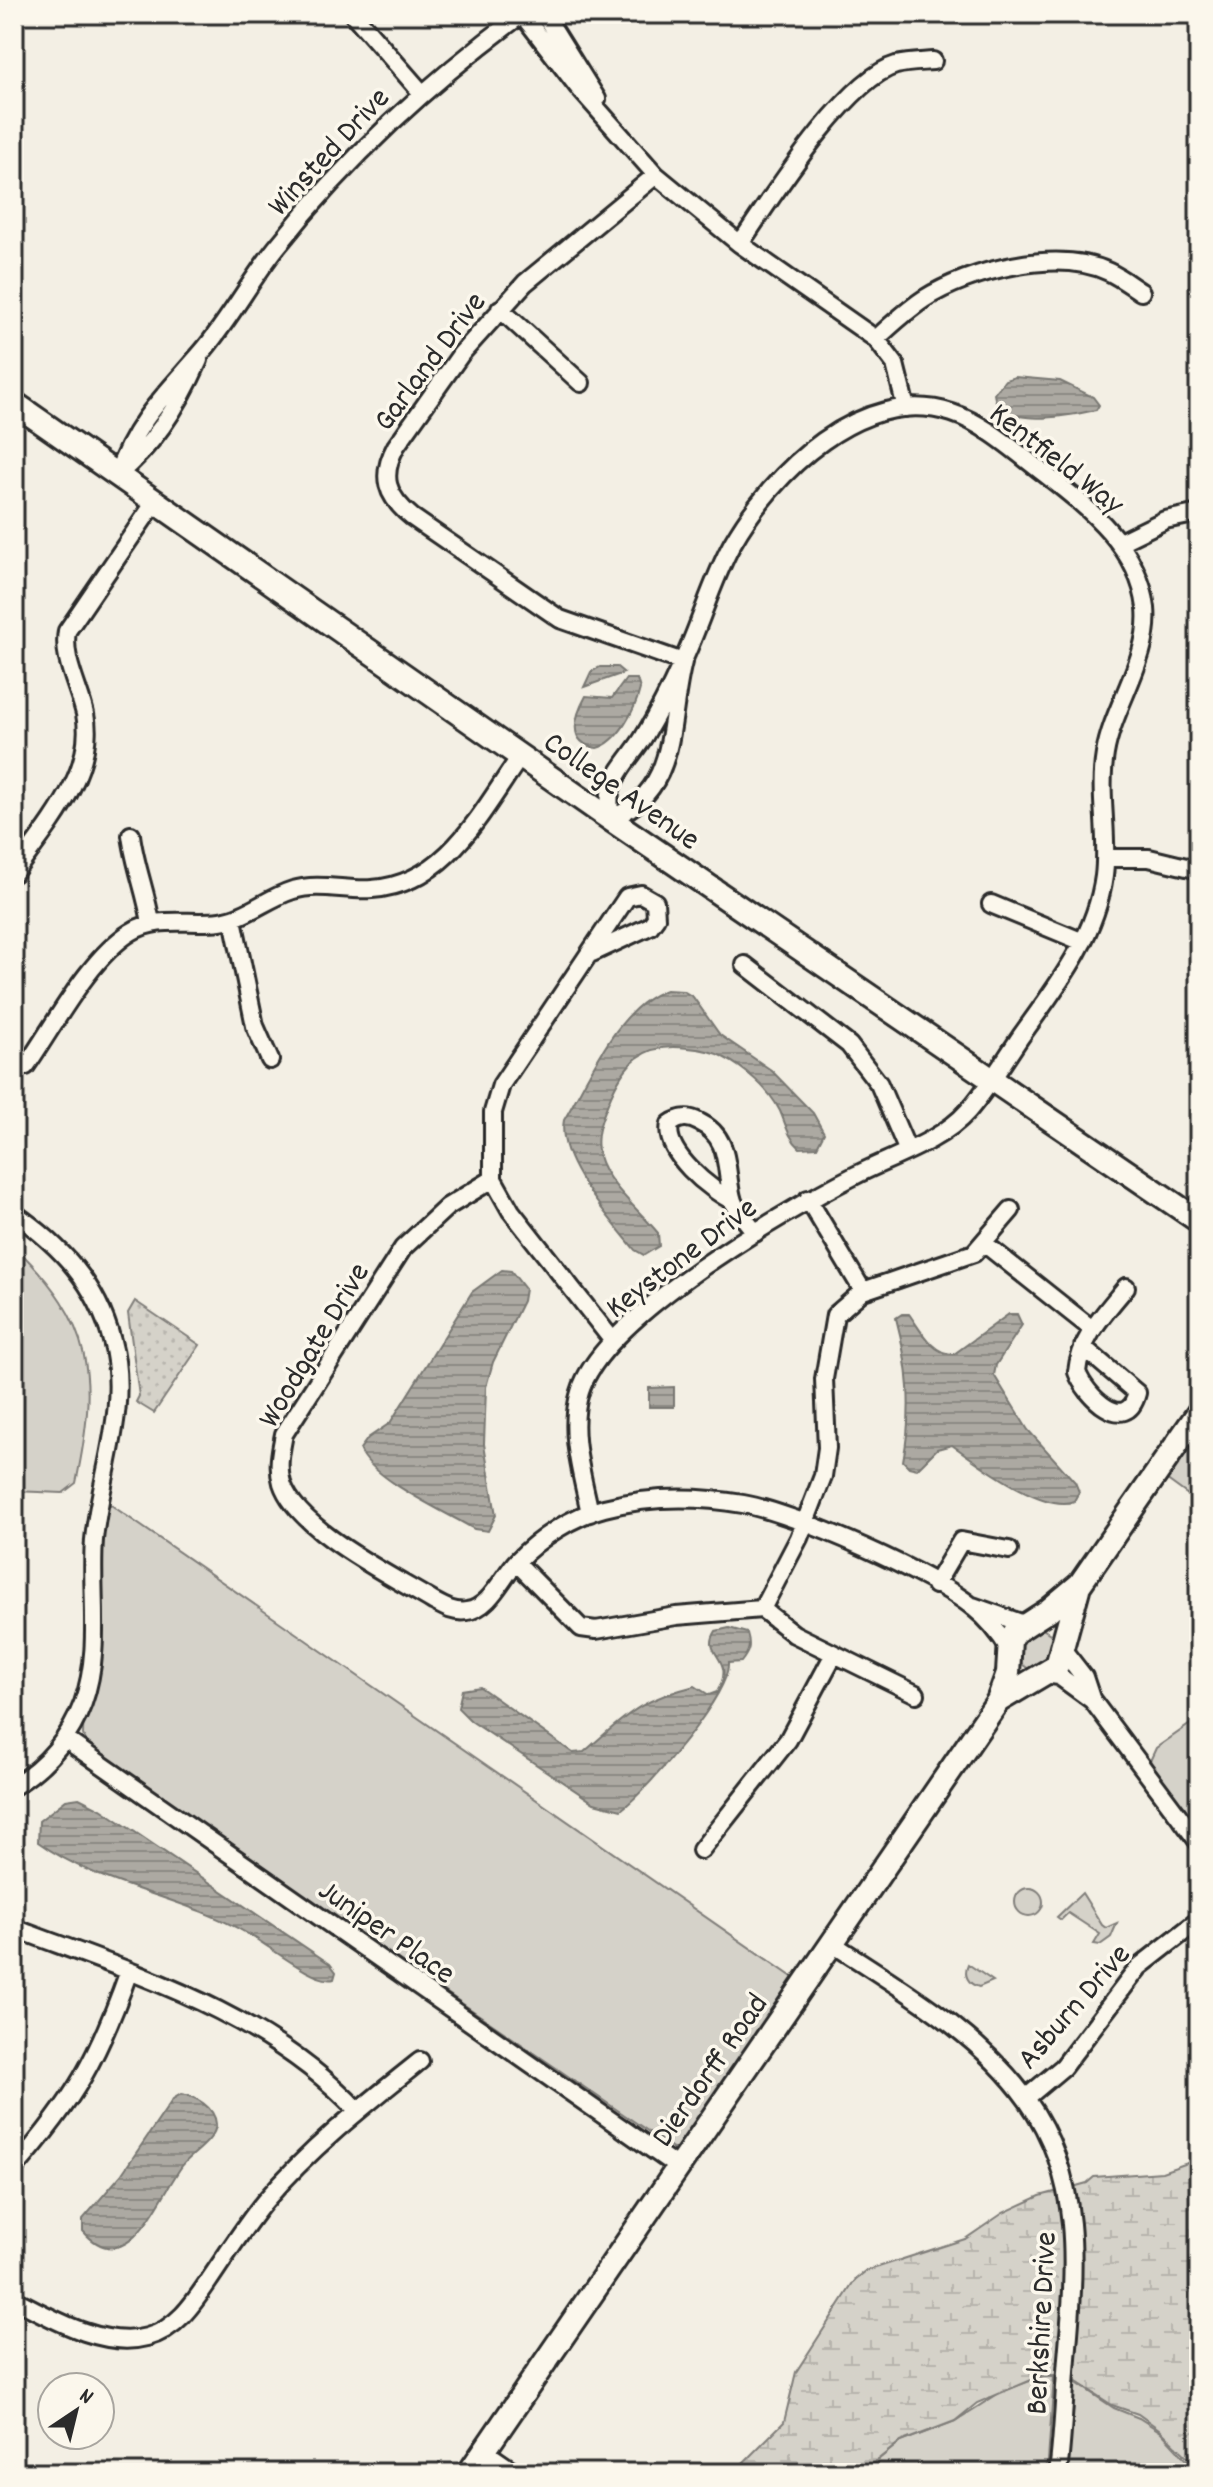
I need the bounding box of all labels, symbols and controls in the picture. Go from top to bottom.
street label: Winsted Drive [258,78,403,228]
street label: Garland Drive [364,283,500,443]
street label: Kentfield Way [977,393,1133,529]
street label: College Avenue [532,722,708,864]
street label: Keystone Drive [598,1188,768,1332]
street label: Woodgate Drive [249,1255,384,1438]
street label: Juniper Place [307,1870,463,1998]
street label: Asburn Drive [1008,1935,1144,2082]
street label: Dierdorff Road [642,1986,782,2158]
street label: Berkshire Drive [1016,2231,1072,2416]
north arrow [36,2371,116,2451]
text: N [72,2382,99,2413]

